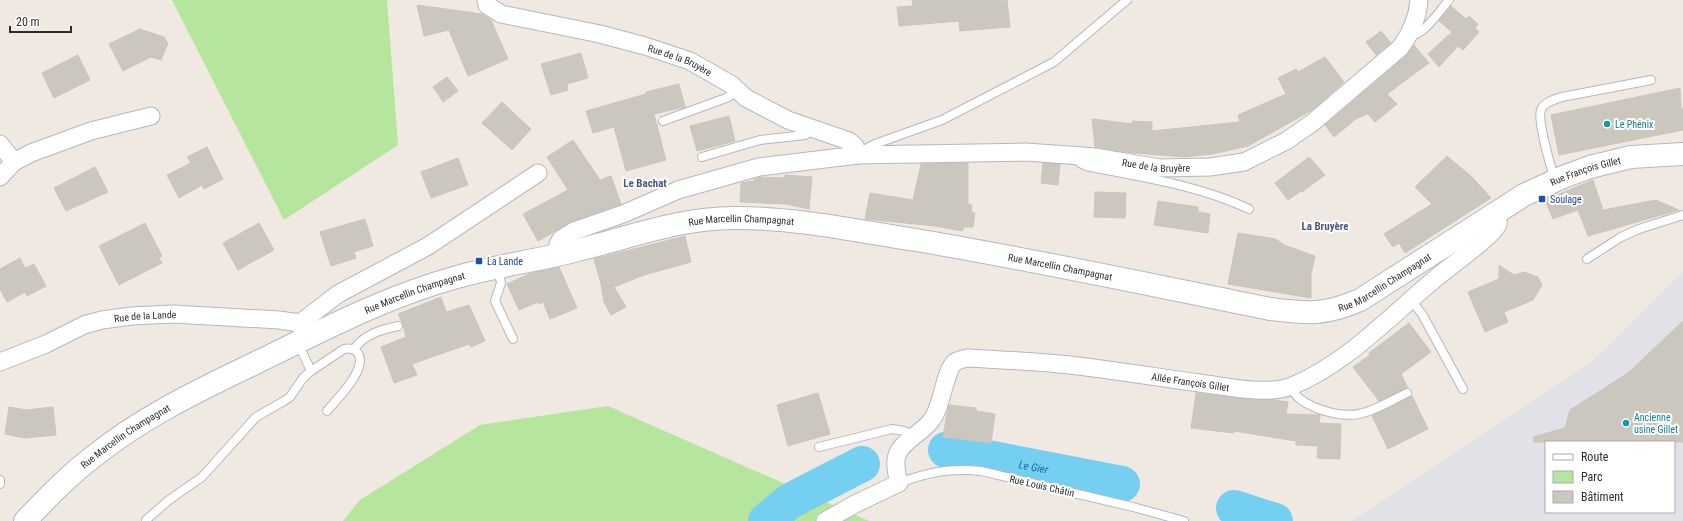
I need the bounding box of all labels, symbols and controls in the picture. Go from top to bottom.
scale bar [10,8,71,34]
text: 20 m [16,15,40,29]
street label: Rue de la Bruyère [647,42,714,78]
marker: Le Phénix [1602,119,1612,129]
place label: Le Phénix [1615,119,1654,130]
street label: Rue François Gillet [1548,154,1622,188]
street label: Rue de la Bruyère [1121,156,1190,174]
district label: Le Bachat [623,177,667,190]
marker: Soulage [1537,194,1547,204]
place label: Soulage [1550,194,1582,205]
street label: Rue Marcellin Champagnat [688,212,795,228]
district label: La Bruyère [1301,220,1349,233]
street label: Rue Marcellin Champagnat [1007,251,1113,282]
street label: Rue Marcellin Champagnat [1337,251,1433,313]
marker: La Lande [474,256,484,266]
place label: La Lande [487,256,523,267]
street label: Rue Marcellin Champagnat [363,270,466,316]
street label: Rue de la Lande [113,308,177,324]
street label: Allée François Gillet [1151,371,1230,393]
street label: Rue Marcellin Champagnat [78,402,172,470]
place label: Ancienne usine Gillet [1634,412,1678,435]
marker: Ancienne usine Gillet [1621,418,1631,428]
legend [1545,441,1675,513]
text: Route [1581,450,1609,464]
water label: Le Gier [1018,458,1050,476]
text: Parc [1581,470,1603,484]
street label: Rue Louis Châtin [1008,473,1076,499]
text: Bâtiment [1581,490,1624,504]

